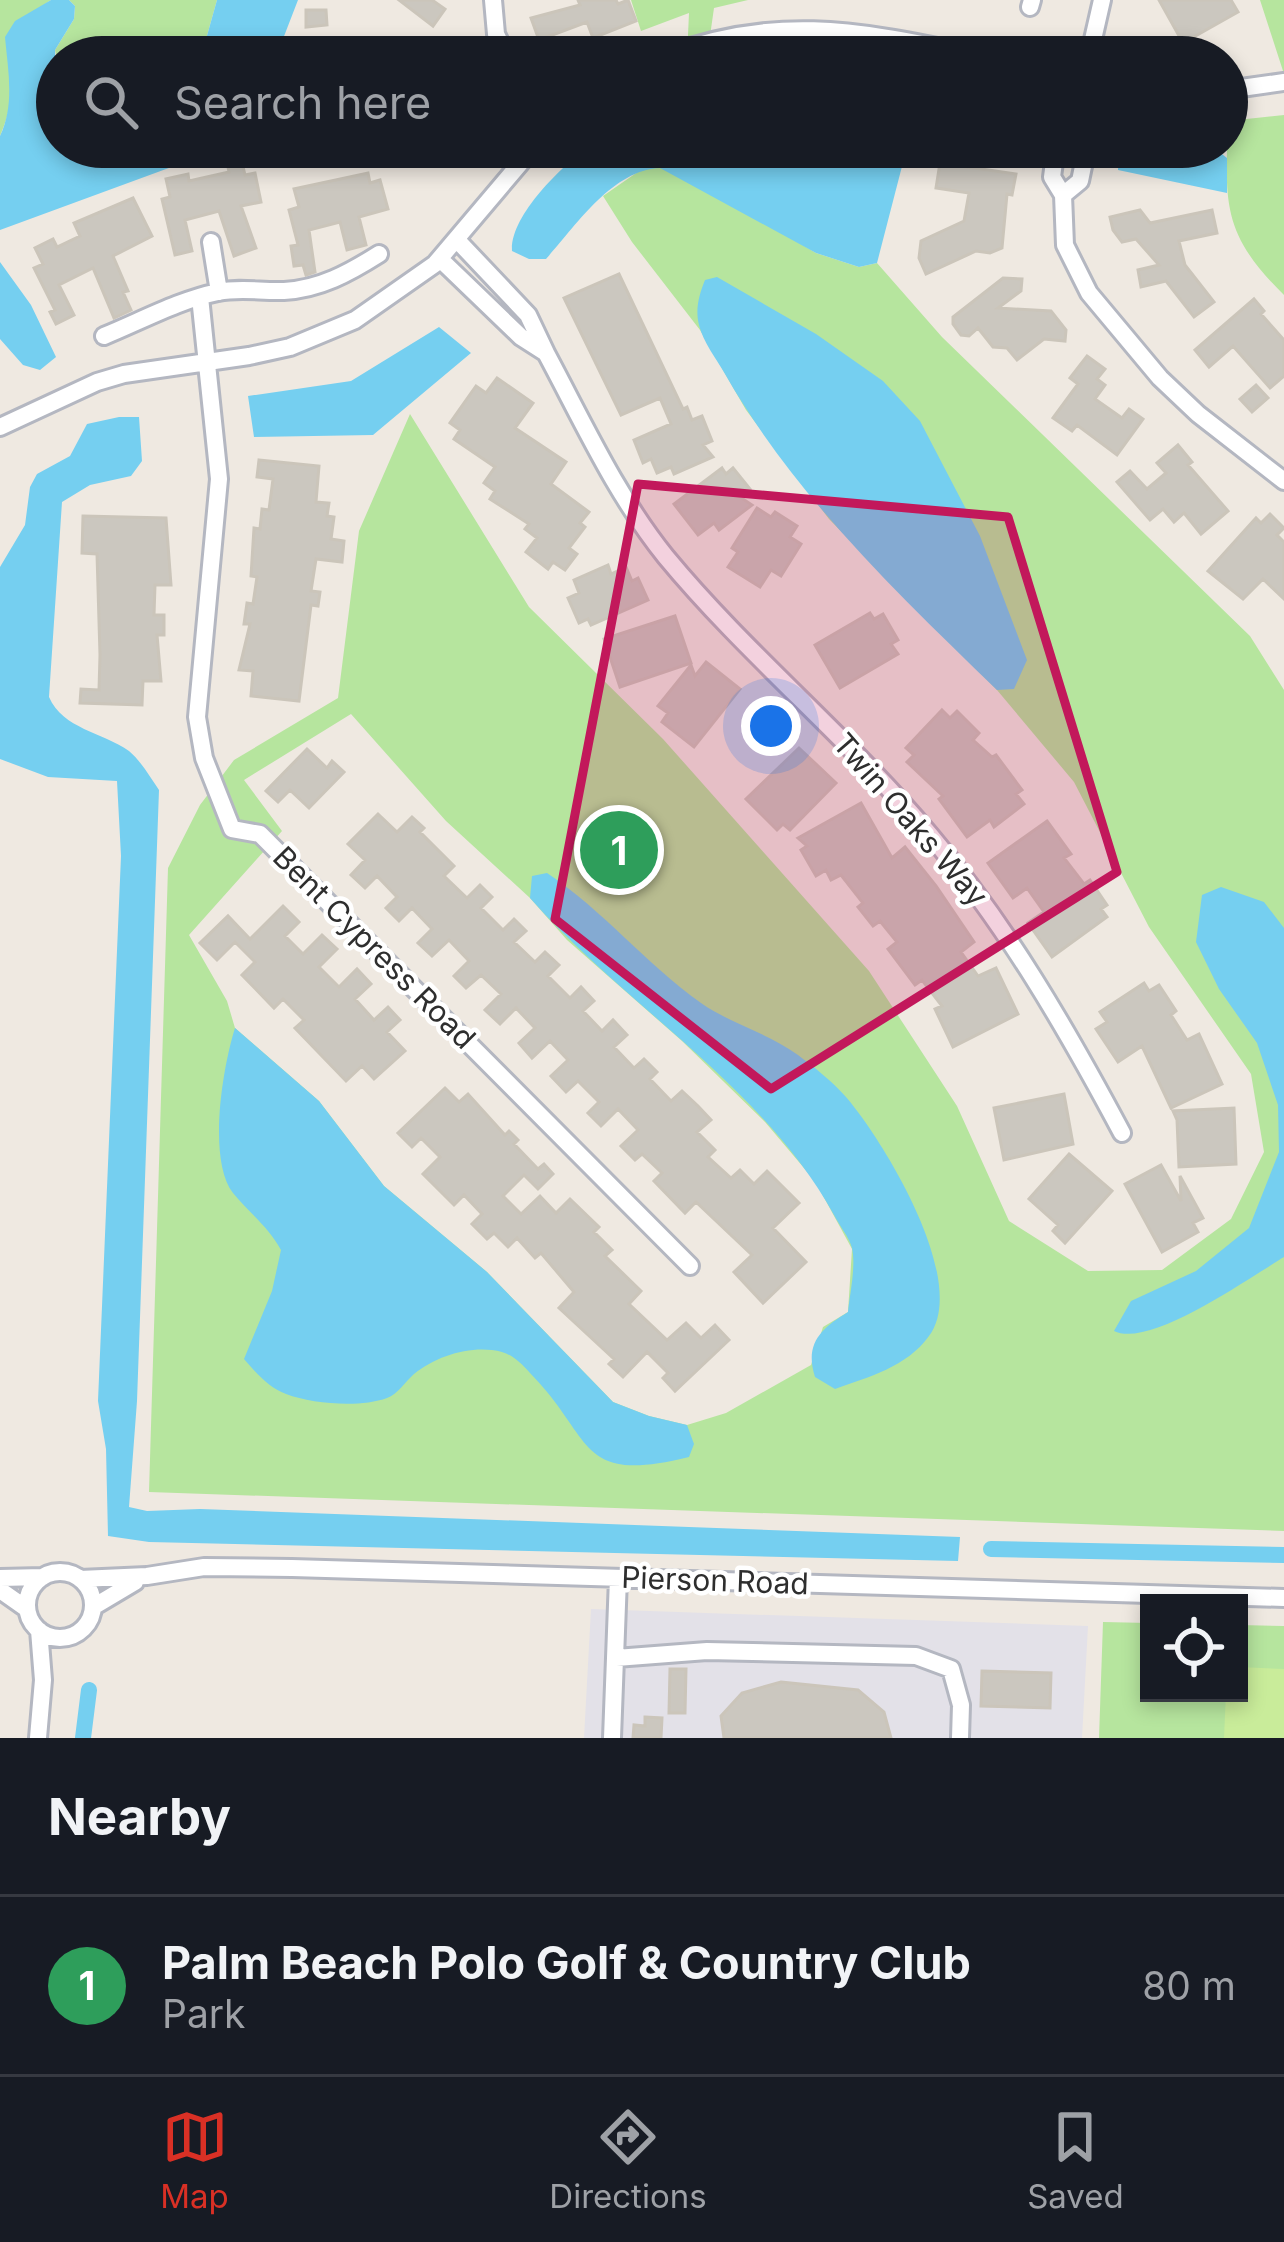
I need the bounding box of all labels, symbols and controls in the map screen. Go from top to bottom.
search box [36,36,1248,168]
icon: search [78,69,144,135]
text: Search here [174,75,431,130]
your location [741,696,801,756]
street label: Twin Oaks Way [826,726,996,913]
pin: 1 [580,805,658,895]
street label: Bent Cypress Road [266,839,483,1056]
street label: Pierson Road [621,1559,809,1601]
map controls [1140,1594,1248,1702]
button: locate [1140,1594,1248,1702]
text: Nearby [48,1786,231,1847]
text: Palm Beach Polo Golf & Country Club [162,1935,971,1990]
text: 1 [79,1962,95,2009]
text: 80 m [1142,1962,1236,2009]
text: Park [162,1990,246,2037]
tab: Map [160,2104,229,2216]
tab: Directions [549,2104,707,2216]
tab: Saved [1027,2104,1124,2216]

